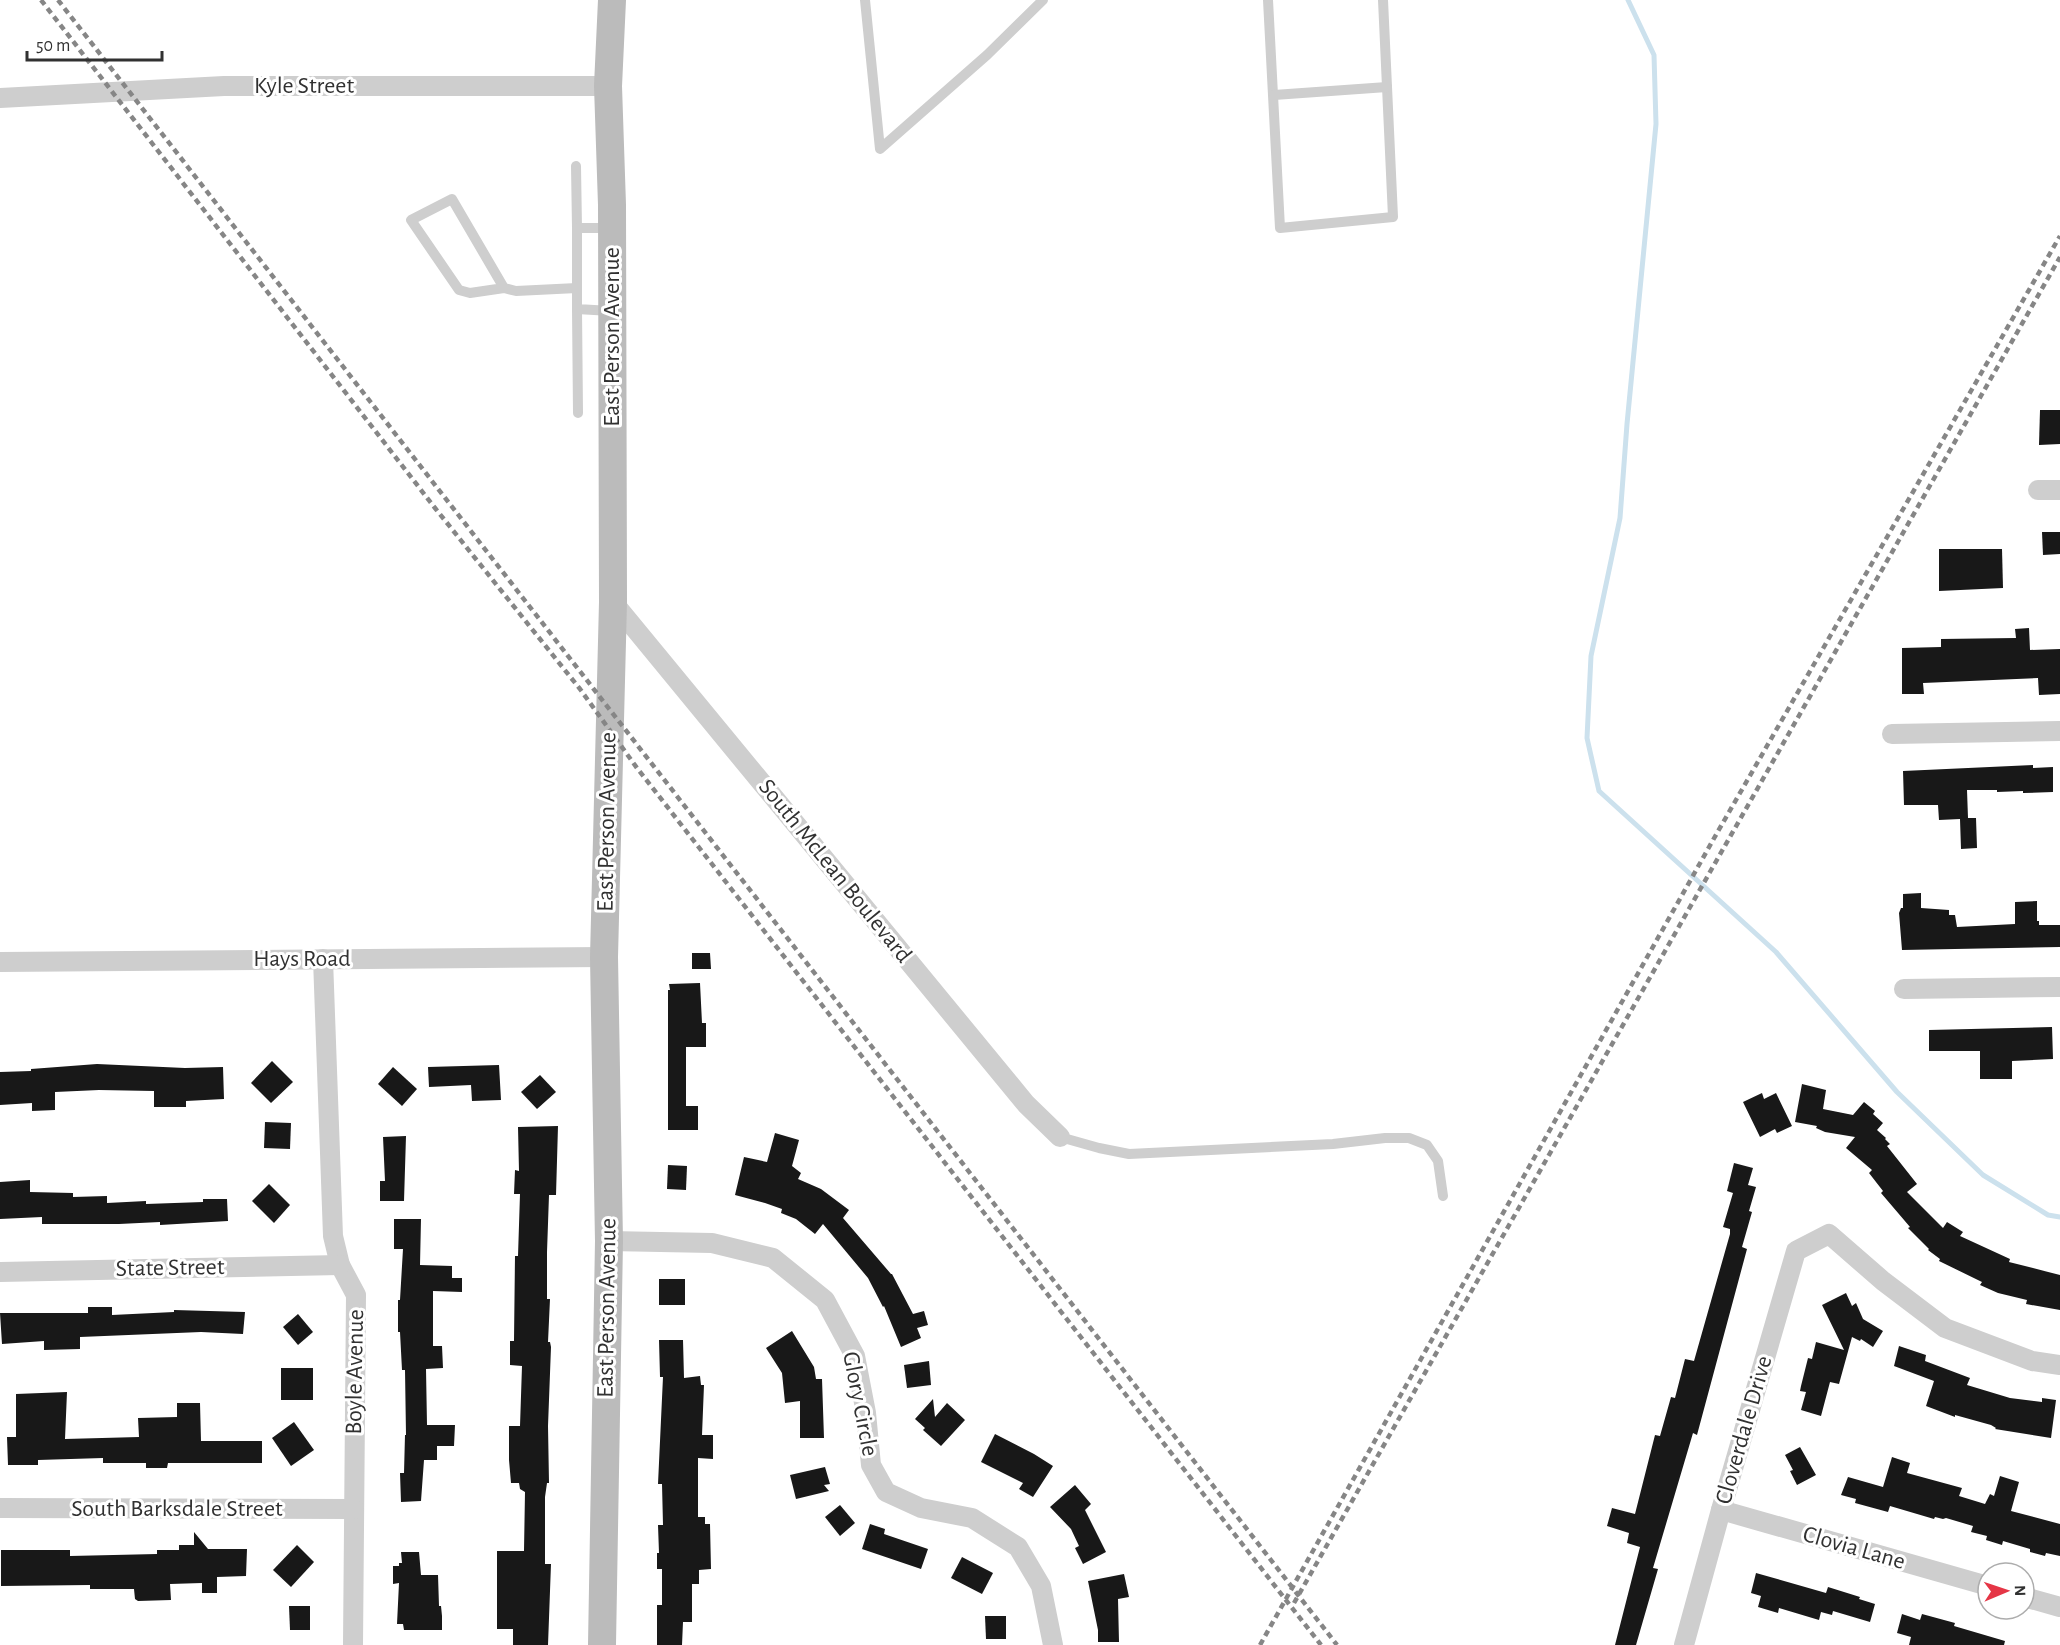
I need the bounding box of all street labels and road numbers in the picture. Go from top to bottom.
street label: Kyle Street [254,74,354,98]
street label: East Person Avenue [600,247,624,427]
street label: East Person Avenue [593,732,621,912]
street label: South McLean Boulevard [754,775,916,967]
street label: Hays Road [253,947,351,971]
street label: East Person Avenue [593,1218,621,1398]
street label: State Street [115,1255,225,1281]
street label: Boyle Avenue [342,1309,368,1435]
street label: Glory Circle [838,1350,882,1458]
street label: Cloverdale Drive [1711,1353,1777,1507]
street label: South Barksdale Street [71,1497,283,1521]
street label: Clovia Lane [1800,1522,1908,1574]

